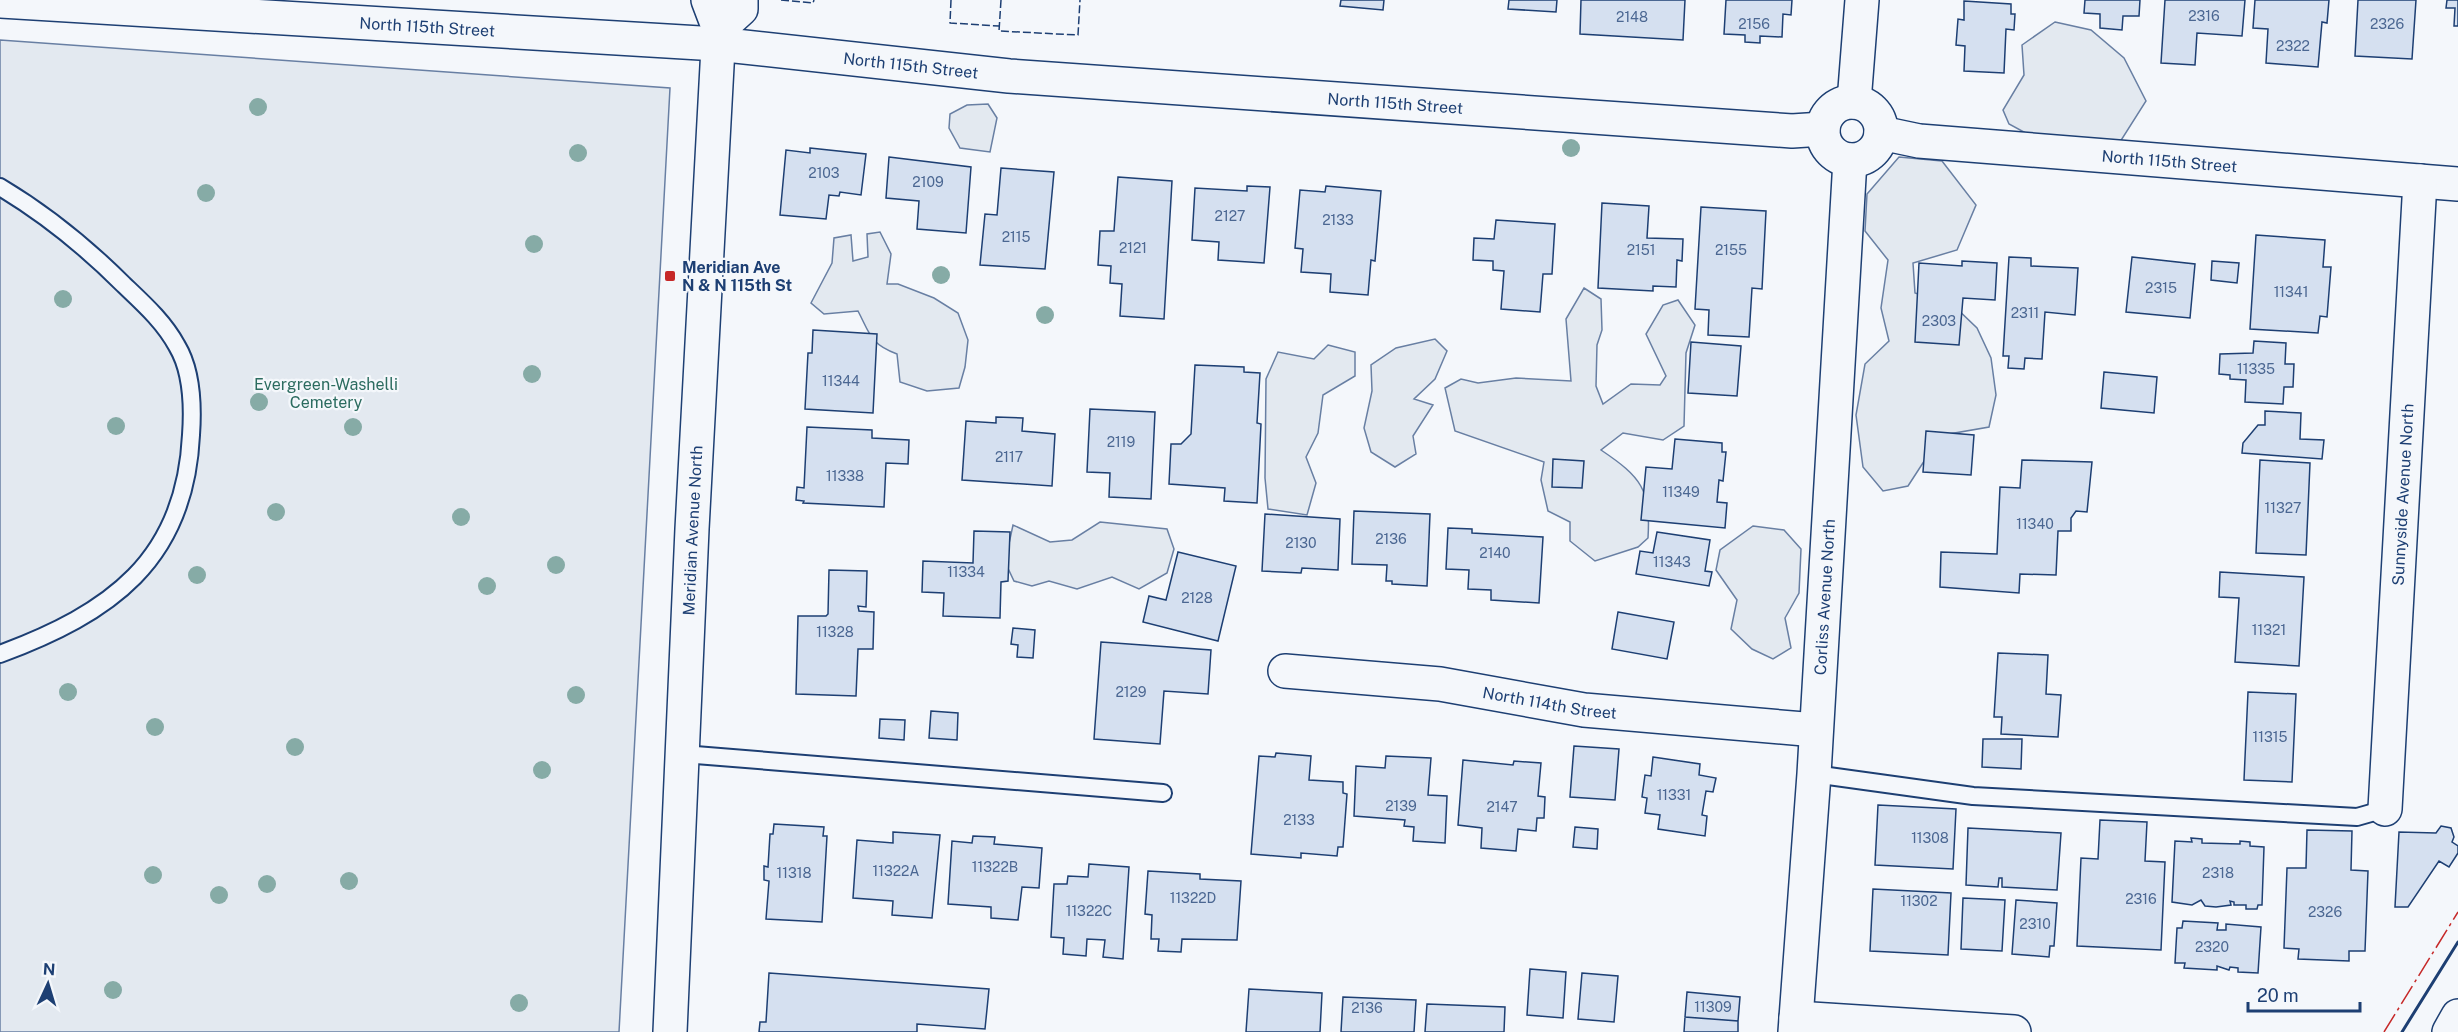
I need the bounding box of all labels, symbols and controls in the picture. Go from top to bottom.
house number: 2316 [2188,8,2220,24]
house number: 2148 [1616,9,1648,25]
street label: North 115th Street [359,14,496,41]
house number: 2156 [1738,16,1770,32]
house number: 2326 [2370,16,2404,32]
house number: 2322 [2276,38,2310,54]
street label: North 115th Street [842,49,979,83]
street label: North 115th Street [1327,89,1464,118]
street label: North 115th Street [2101,147,2238,176]
house number: 2103 [808,165,840,181]
house number: 2109 [912,174,944,190]
house number: 2127 [1215,208,1245,224]
house number: 2133 [1322,212,1354,228]
house number: 2115 [1002,229,1030,245]
house number: 2121 [1119,240,1147,256]
house number: 2151 [1627,242,1655,258]
house number: 2155 [1715,242,1747,258]
place label: Meridian Ave N & N 115th St [682,258,792,295]
marker: Meridian Ave N & N 115th St [663,269,677,283]
house number: 2315 [2145,280,2177,296]
house number: 11341 [2274,284,2308,300]
house number: 2311 [2011,305,2039,321]
house number: 2303 [1922,313,1956,329]
house number: 11335 [2237,361,2275,377]
house number: 11344 [822,373,860,389]
park label: Evergreen-Washelli Cemetery [254,375,398,412]
street label: Sunnyside Avenue North [2388,403,2418,586]
house number: 2119 [1107,434,1135,450]
street label: Meridian Avenue North [679,445,706,616]
house number: 2117 [995,449,1023,465]
house number: 11338 [826,468,864,484]
house number: 11349 [1662,484,1700,500]
house number: 11327 [2265,500,2301,516]
house number: 11340 [2016,516,2054,532]
street label: Corliss Avenue North [1811,518,1839,676]
house number: 2136 [1375,531,1407,547]
house number: 2130 [1285,535,1317,551]
house number: 2140 [1479,545,1511,561]
house number: 11343 [1653,554,1691,570]
house number: 11334 [947,564,985,580]
house number: 2128 [1181,590,1213,606]
house number: 11321 [2252,622,2286,638]
house number: 11328 [816,624,854,640]
street label: North 114th Street [1481,683,1618,723]
house number: 2129 [1115,684,1147,700]
house number: 11315 [2253,729,2287,745]
house number: 11331 [1657,787,1691,803]
house number: 2139 [1385,798,1417,814]
house number: 2147 [1486,799,1518,815]
house number: 2133 [1283,812,1315,828]
house number: 11308 [1911,830,1949,846]
house number: 11322B [972,859,1018,875]
house number: 11322A [873,863,919,879]
house number: 11318 [777,865,811,881]
house number: 2318 [2202,865,2234,881]
house number: 11322D [1170,890,1216,906]
house number: 2316 [2125,891,2157,907]
house number: 11302 [1900,893,1938,909]
house number: 11322C [1066,903,1112,919]
house number: 2326 [2308,904,2342,920]
house number: 2310 [2019,916,2051,932]
house number: 2320 [2195,939,2229,955]
north arrow [18,954,78,1014]
text: N [42,960,56,979]
scale bar [2248,975,2360,1013]
text: 20 m [2257,985,2299,1006]
house number: 11309 [1694,999,1732,1015]
house number: 2136 [1351,1000,1383,1016]

